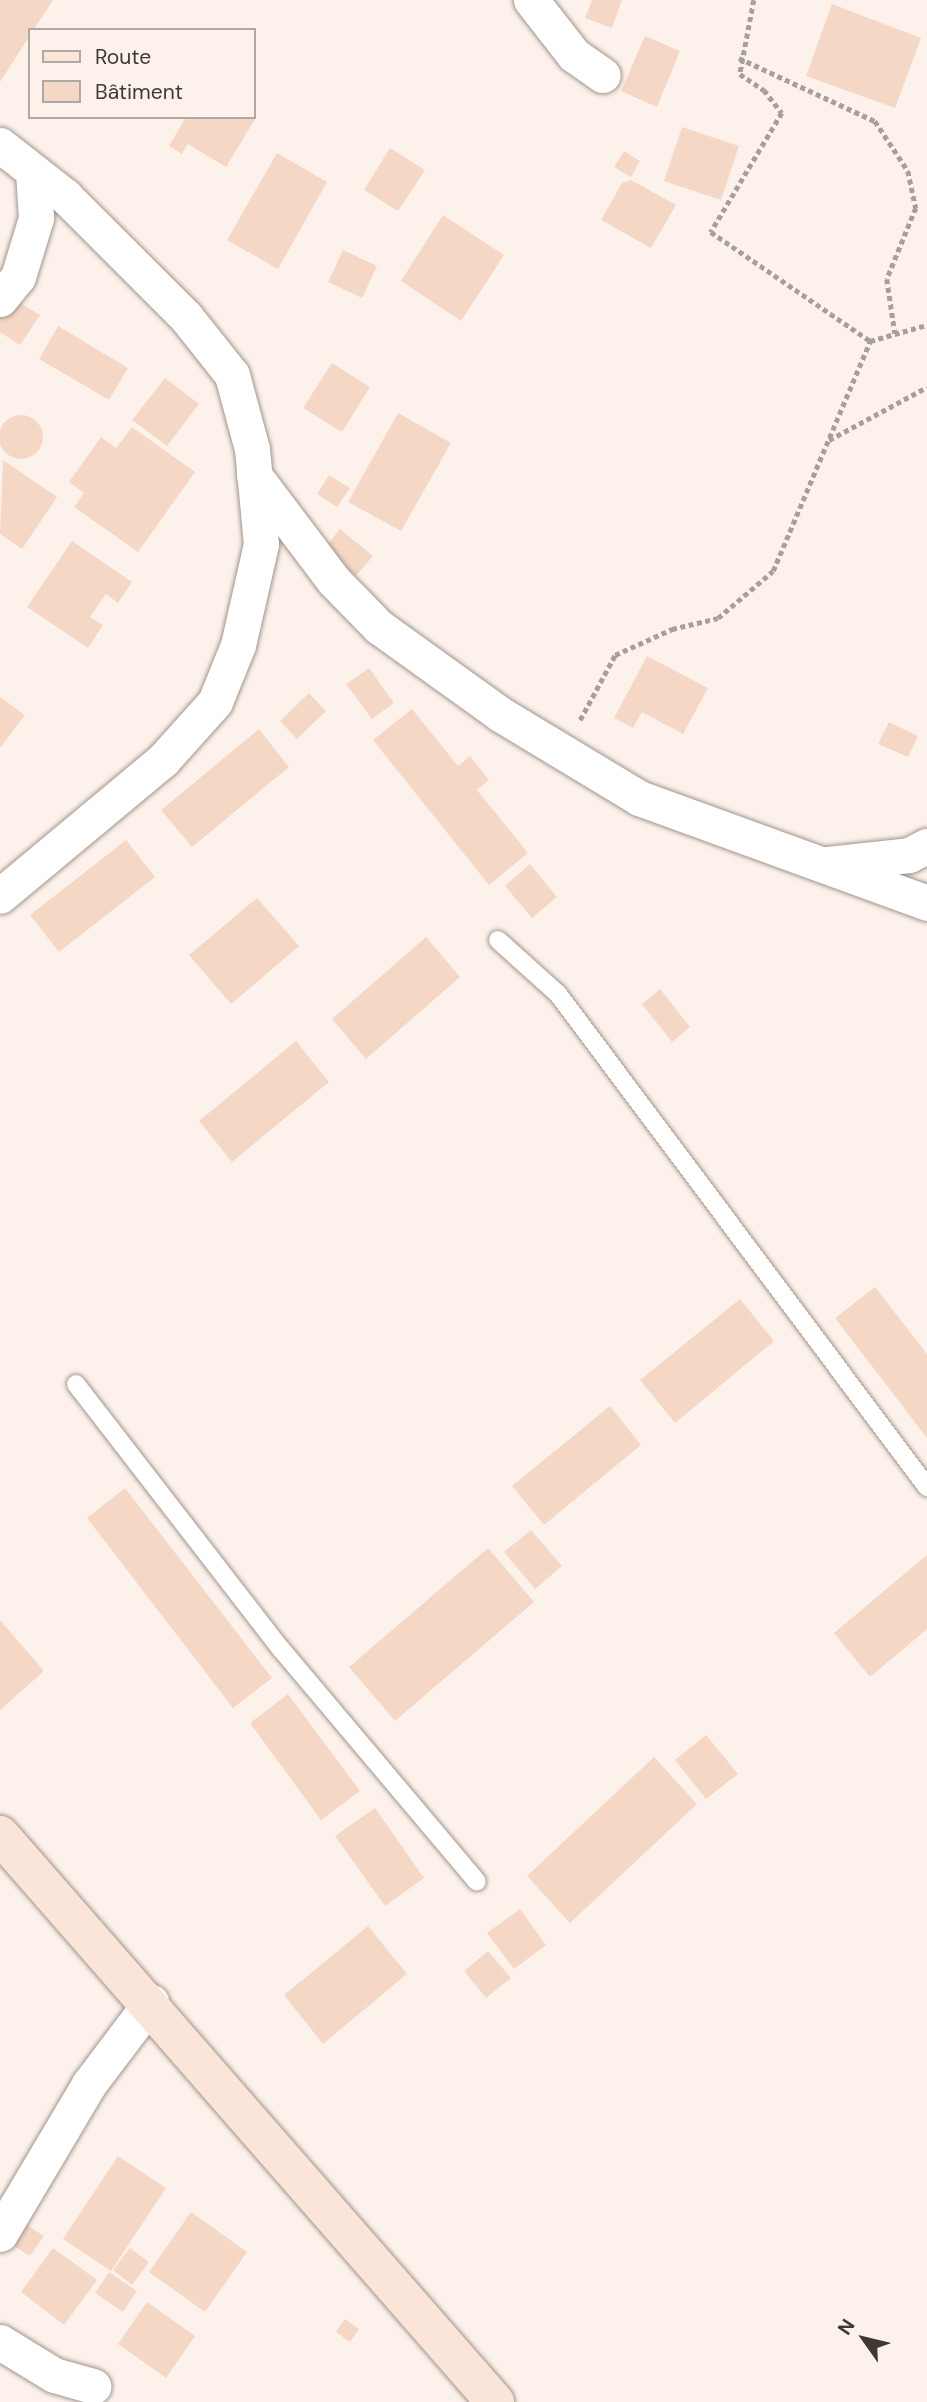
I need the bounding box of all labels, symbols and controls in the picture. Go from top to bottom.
legend [28,28,256,119]
text: Route [95,43,151,71]
text: Bâtiment [95,78,183,106]
north arrow [829,2304,899,2374]
text: N [832,2314,860,2340]

